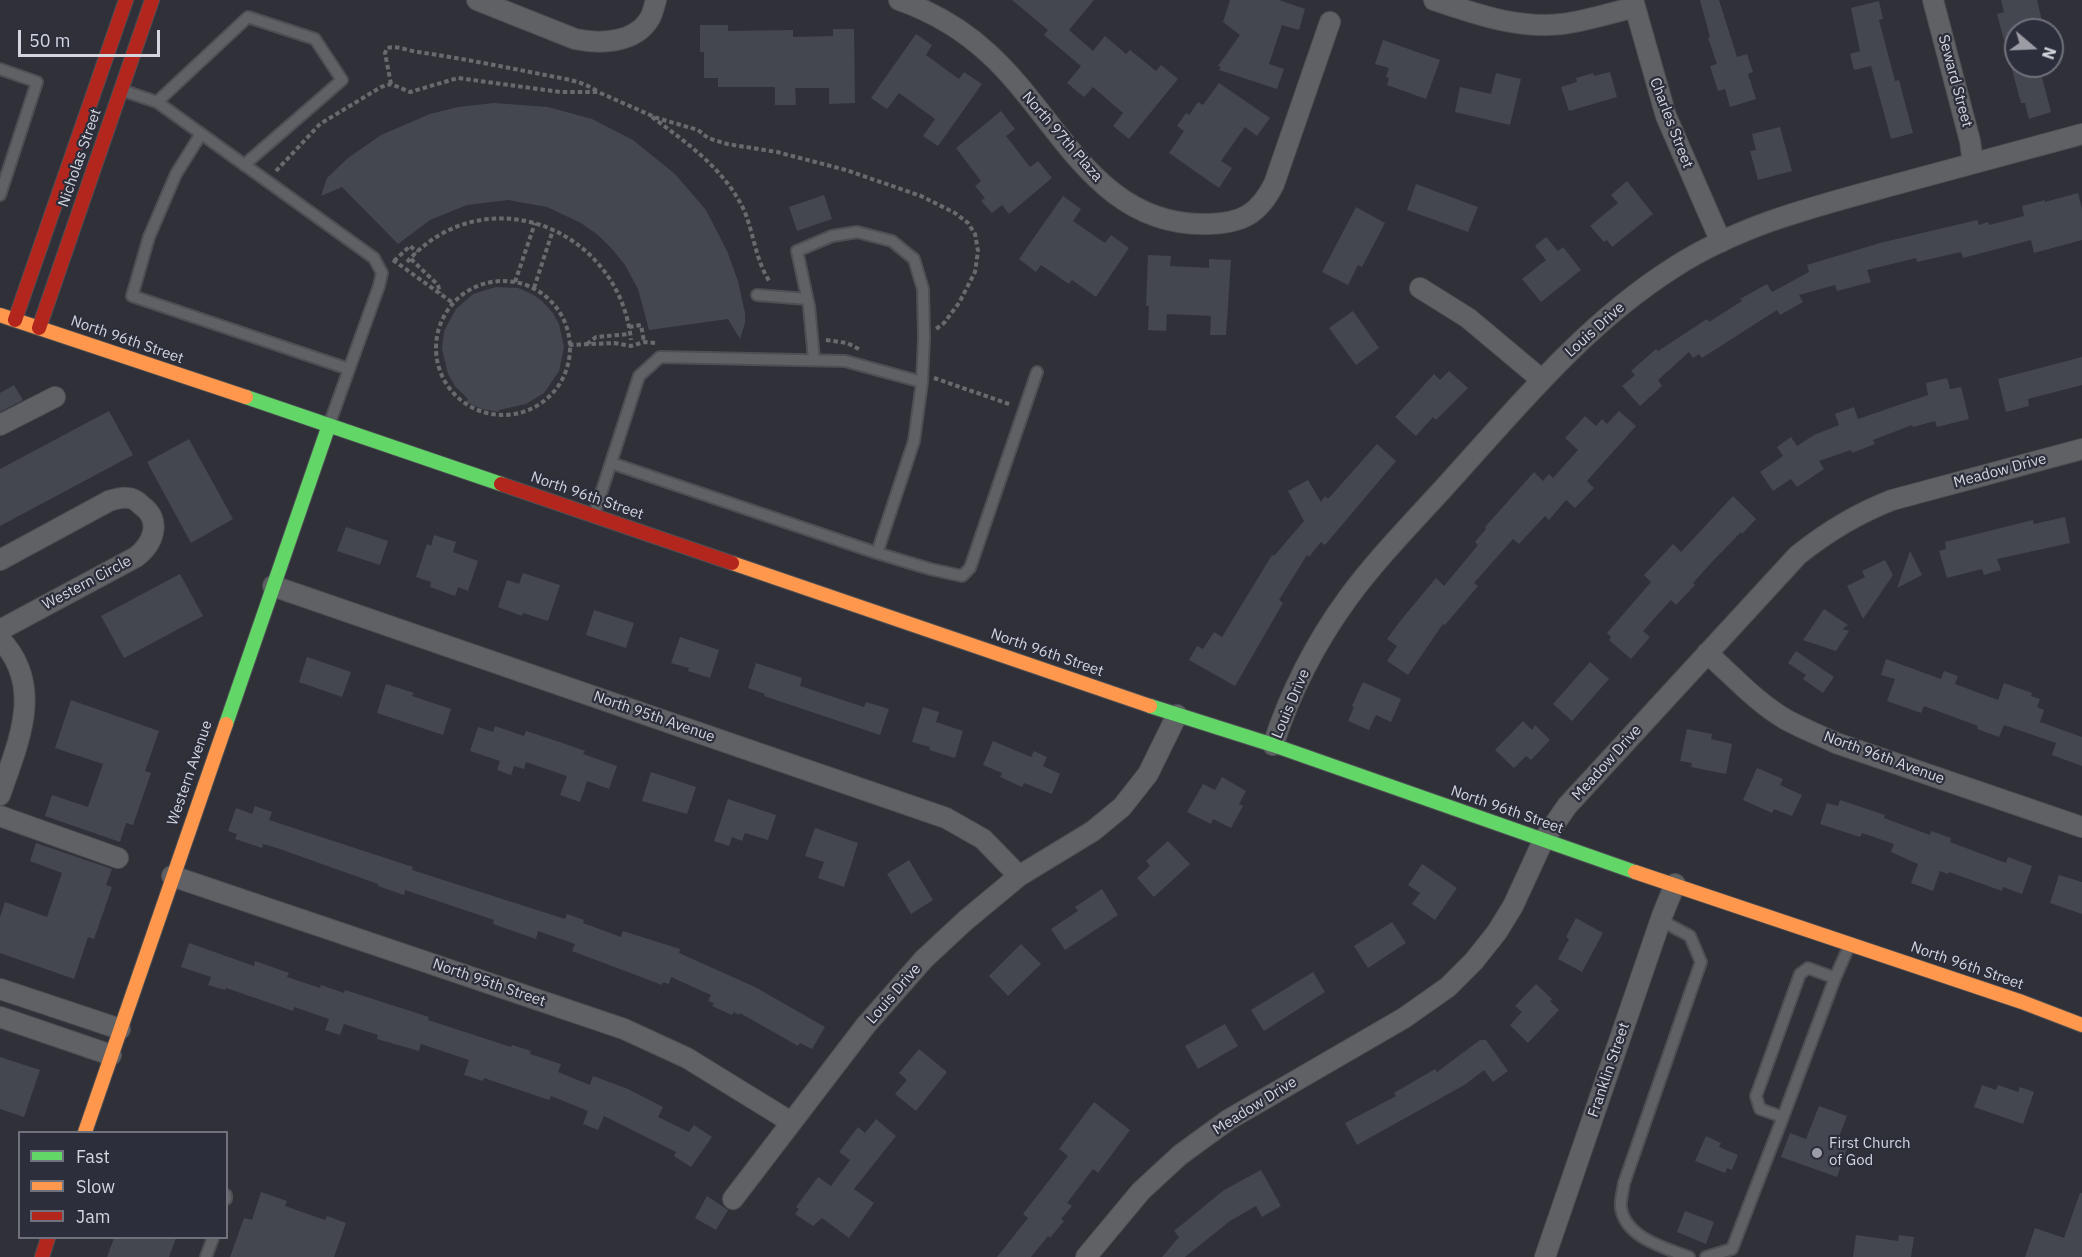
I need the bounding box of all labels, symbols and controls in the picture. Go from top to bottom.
scale bar [21,18,164,56]
north arrow [2004,18,2064,78]
text: 50 m [29,29,71,52]
street label: Seward Street [1934,33,1976,129]
text: N [2038,44,2060,62]
street label: Charles Street [1645,75,1697,171]
street label: North 97th Plaza [1018,88,1106,186]
street label: Nicholas Street [55,106,105,210]
street label: Louis Drive [1562,299,1628,361]
street label: North 96th Street [68,312,186,368]
street label: Meadow Drive [1952,450,2048,492]
street label: North 96th Street [528,468,646,524]
street label: Western Circle [40,552,134,614]
street label: North 96th Street [988,625,1106,681]
street label: Louis Drive [1268,667,1314,741]
street label: North 95th Avenue [591,688,717,746]
street label: Western Avenue [164,718,216,828]
street label: Meadow Drive [1568,722,1646,804]
street label: North 96th Avenue [1821,728,1947,788]
street label: North 96th Street [1448,782,1566,838]
street label: North 96th Street [1908,938,2026,994]
street label: North 95th Street [430,955,548,1011]
street label: Louis Drive [863,960,925,1028]
street label: Franklin Street [1584,1020,1634,1120]
street label: Meadow Drive [1210,1073,1300,1139]
legend [18,1131,228,1239]
place label: First Church of God [1829,1135,1910,1170]
text: Fast [76,1145,110,1168]
marker: First Church of God [1810,1146,1824,1160]
text: Slow [76,1175,115,1198]
text: Jam [76,1205,111,1228]

